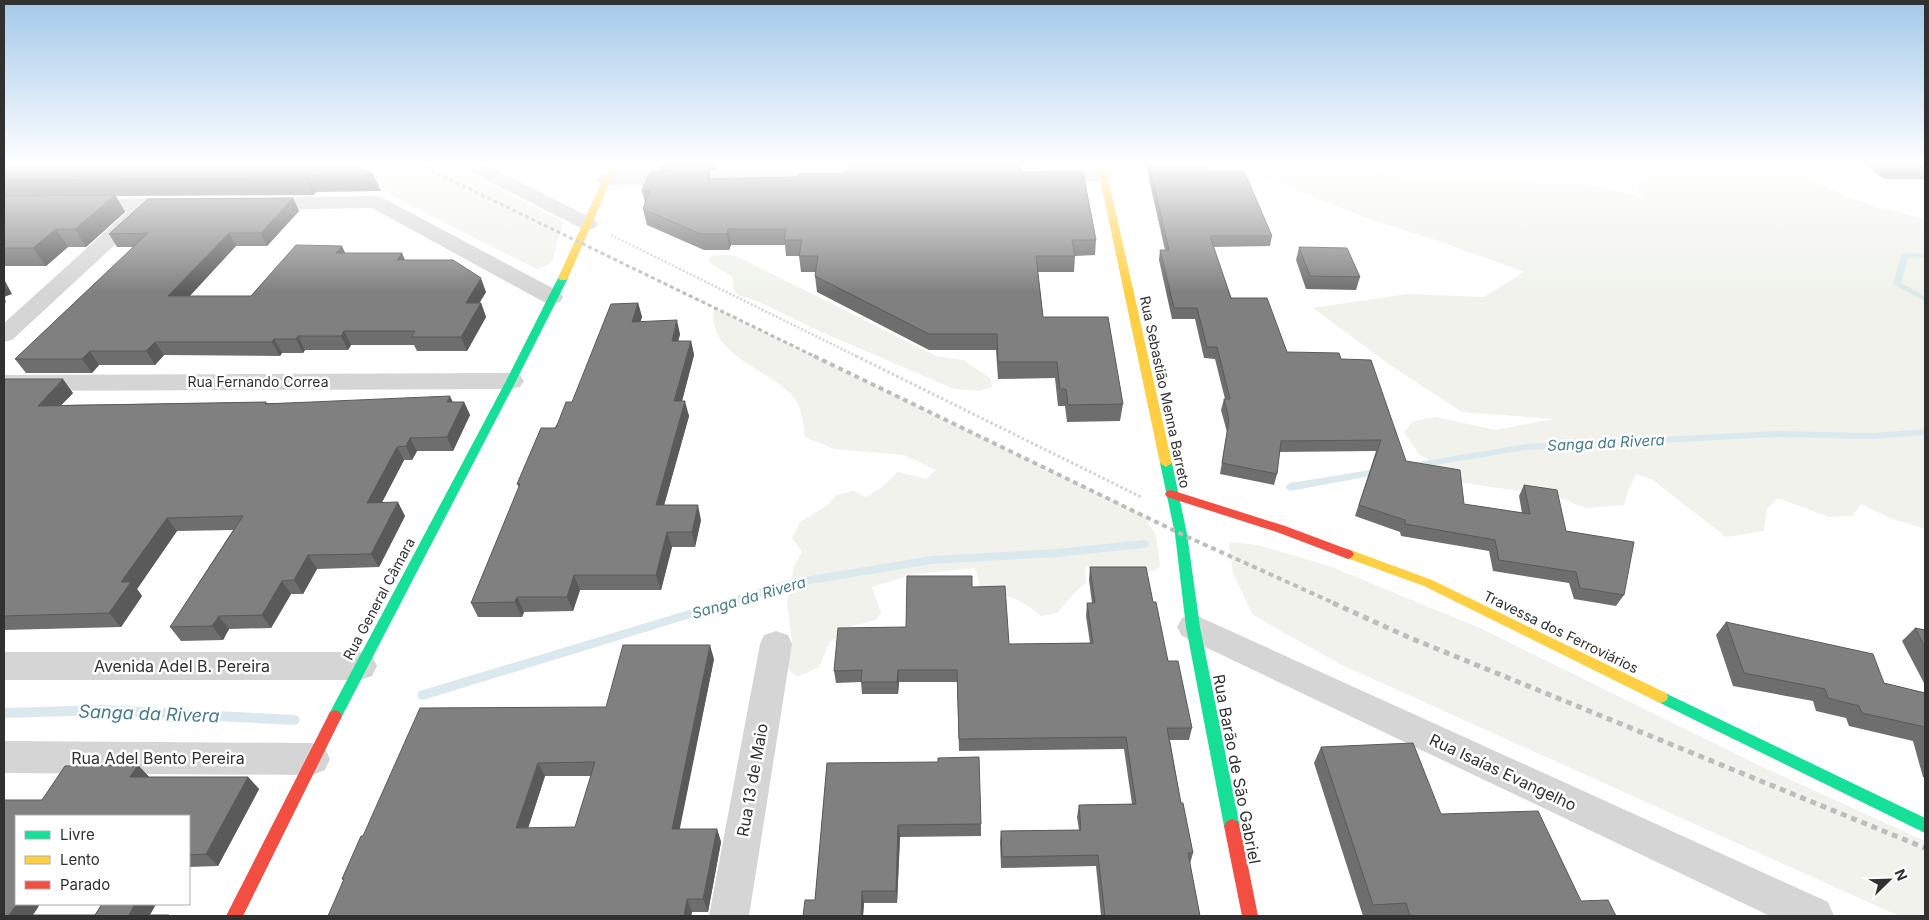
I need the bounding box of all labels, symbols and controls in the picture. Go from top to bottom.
street label: Rua Sebastião Menna Barreto [1137,294,1194,490]
street label: Rua Fernando Correa [187,373,329,390]
water label: Sanga da Rivera [1547,430,1665,455]
street label: Rua General Câmara [339,535,418,663]
water label: Sanga da Rivera [690,572,808,623]
street label: Travessa dos Ferroviários [1481,587,1641,676]
street label: Avenida Adel B. Pereira [94,656,270,676]
street label: Rua Barão de São Gabriel [1209,672,1265,866]
water label: Sanga da Rivera [78,701,220,726]
street label: Rua 13 de Maio [732,722,772,838]
street label: Rua Isaías Evangelho [1426,729,1580,815]
street label: Rua Adel Bento Pereira [71,748,245,768]
legend [15,815,190,905]
text: Livre [60,825,95,844]
text: Lento [60,850,100,869]
north arrow [1864,855,1914,905]
text: N [1892,866,1911,883]
text: Parado [60,875,110,894]

